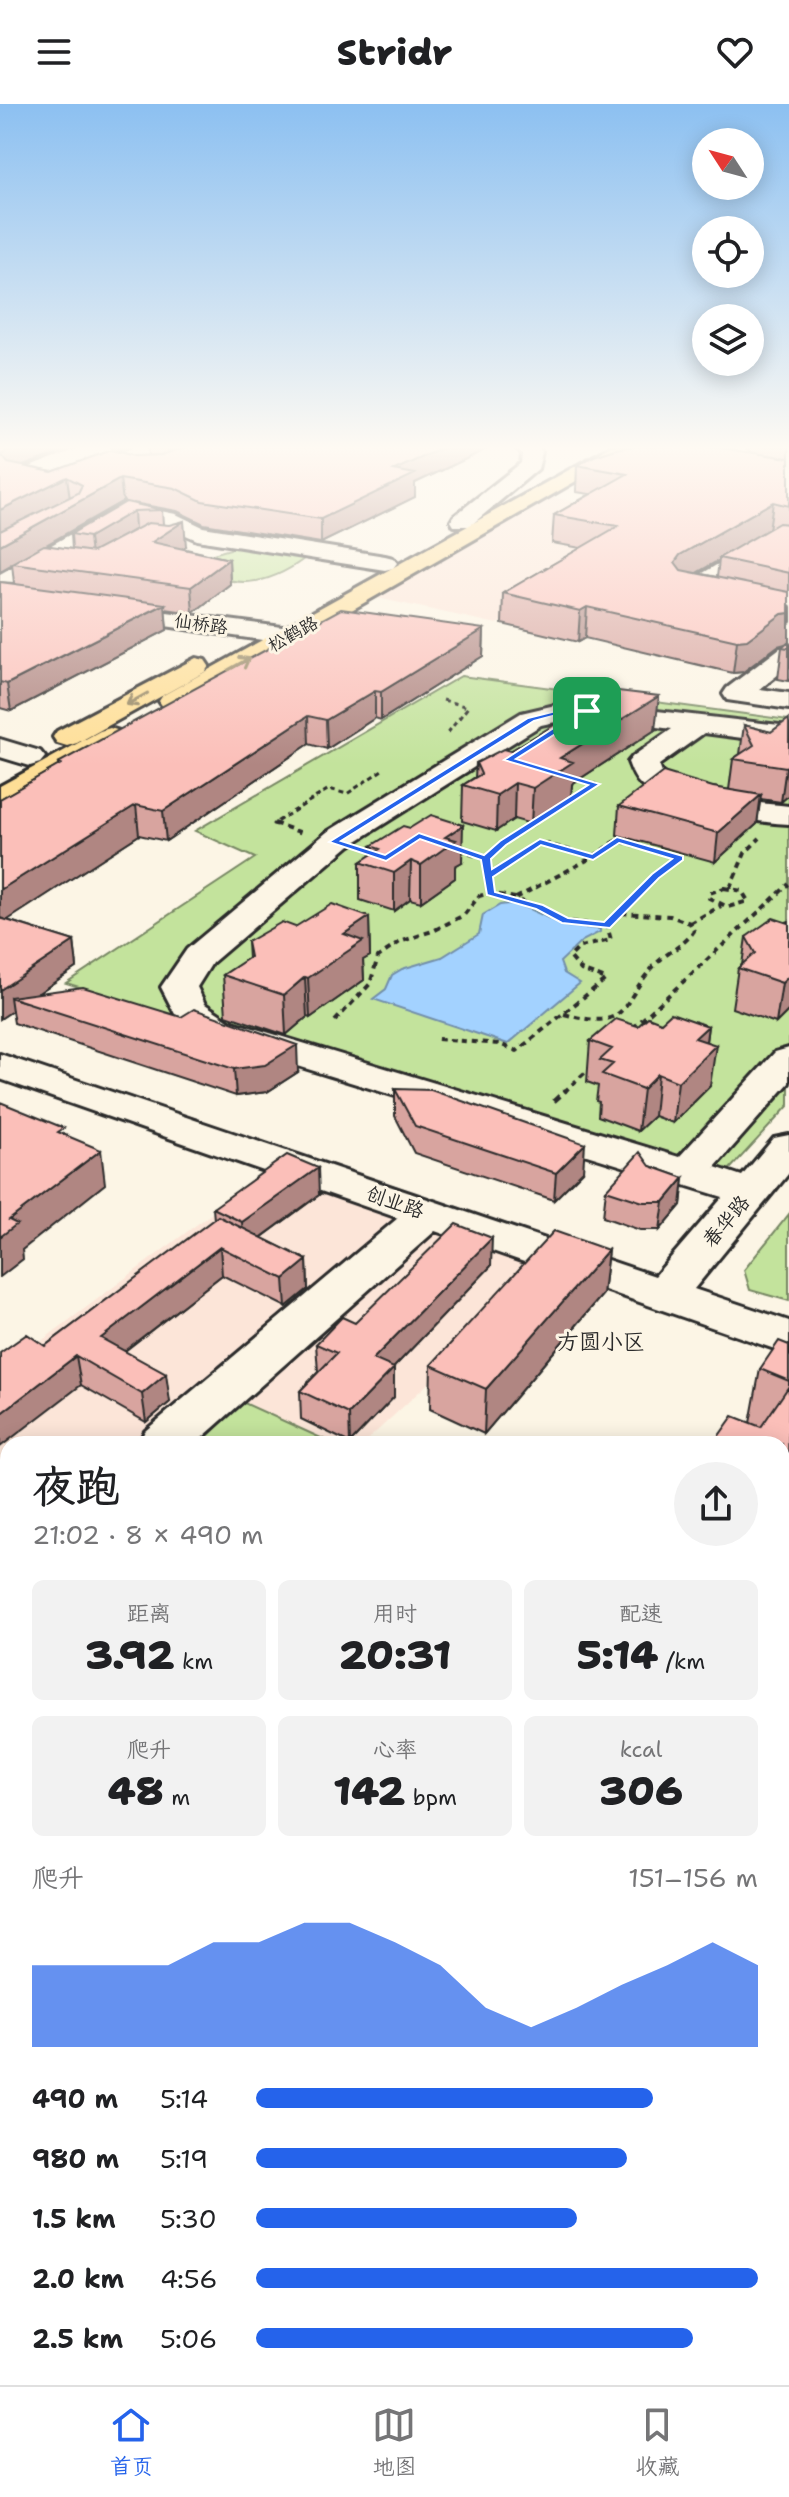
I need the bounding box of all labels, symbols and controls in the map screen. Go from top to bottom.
text: Stridr [337,28,452,77]
icon: menu [32,30,76,74]
icon: heart [713,30,757,74]
north arrow [692,128,764,200]
map controls [692,128,764,376]
button: locate [692,216,764,288]
button: layers [692,304,764,376]
street label: 仙桥路 [173,608,229,640]
street label: 松鹤路 [264,610,322,658]
one-way arrow [227,656,250,672]
pin [553,677,621,745]
icon: arrive [565,689,609,733]
one-way arrow [126,691,149,707]
street label: 创业路 [362,1180,429,1224]
street label: 春华路 [697,1189,756,1252]
district label: 方圆小区 [557,1327,645,1356]
text: 夜跑 [32,1457,120,1516]
button: share [674,1462,758,1546]
text: 21:02 · 8 × 490 m [32,1517,264,1552]
text: 距离 [127,1599,171,1628]
text: 用时 [373,1599,417,1628]
text: 配速 [619,1599,663,1628]
text: 3.92 [85,1628,174,1682]
text: 20:31 [339,1628,451,1682]
text: 5:14 [577,1628,658,1682]
text: km [174,1647,213,1676]
text: /km [658,1647,705,1676]
text: 爬升 [127,1735,171,1764]
text: 心率 [373,1735,417,1764]
text: kcal [620,1735,662,1764]
text: 48 [108,1764,164,1818]
text: 142 [333,1764,405,1818]
text: 306 [599,1764,683,1818]
text: m [164,1783,190,1812]
text: bpm [405,1783,457,1812]
text: 爬升 [32,1860,84,1895]
text: 151–156 m [628,1860,758,1895]
text: 490 m [32,2081,118,2116]
text: 5:14 [160,2081,208,2116]
text: 980 m [32,2141,119,2176]
text: 5:19 [160,2141,208,2176]
text: 1.5 km [32,2201,116,2236]
text: 5:30 [160,2201,217,2236]
text: 2.0 km [32,2261,124,2296]
text: 4:56 [160,2261,217,2296]
text: 2.5 km [32,2321,123,2356]
text: 5:06 [160,2321,217,2356]
tab: 首页 [109,2403,154,2481]
tab: 地图 [372,2403,417,2481]
tab: 收藏 [635,2403,680,2481]

